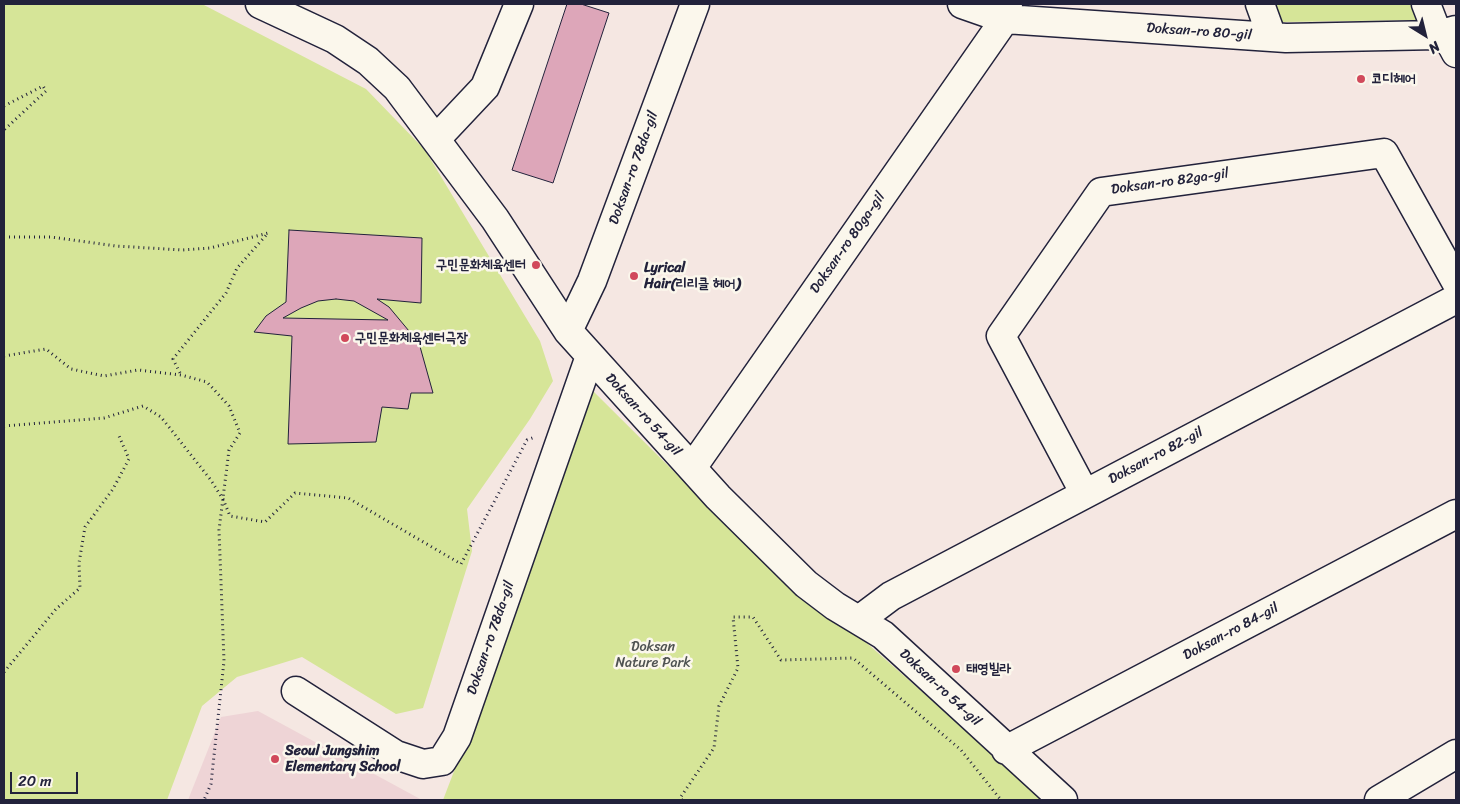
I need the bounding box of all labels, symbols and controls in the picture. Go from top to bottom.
north arrow [1400,10,1450,60]
street label: Doksan-ro 80-gil [1146,20,1252,44]
text: N [1423,35,1445,60]
place label: 코디헤어 [1371,71,1416,87]
marker: 코디헤어 [1355,73,1367,85]
street label: Doksan-ro 78da-gil [606,109,662,227]
street label: Doksan-ro 82ga-gil [1110,165,1230,199]
street label: Doksan-ro 80ga-gil [807,189,889,297]
place label: 구민문화체육센터 [436,257,526,273]
marker: 구민문화체육센터 [530,259,542,271]
place label: Lyrical Hair(리리클 헤어) [644,260,740,292]
marker: Lyrical Hair(리리클 헤어) [628,270,640,282]
place label: 구민문화체육센터극장 [355,330,468,346]
marker: 구민문화체육센터극장 [339,332,351,344]
street label: Doksan-ro 54-gil [601,370,685,460]
street label: Doksan-ro 82-gil [1106,424,1206,488]
street label: Doksan-ro 78da-gil [464,579,518,697]
street label: Doksan-ro 84-gil [1181,600,1281,664]
park label: Doksan Nature Park [615,639,691,672]
street label: Doksan-ro 54-gil [896,646,984,730]
place label: 태영빌라 [966,661,1011,677]
marker: 태영빌라 [950,663,962,675]
place label: Seoul Jungshim Elementary School [285,743,401,776]
marker: Seoul Jungshim Elementary School [269,753,281,765]
scale bar [12,762,80,794]
text: 20 m [18,768,52,794]

